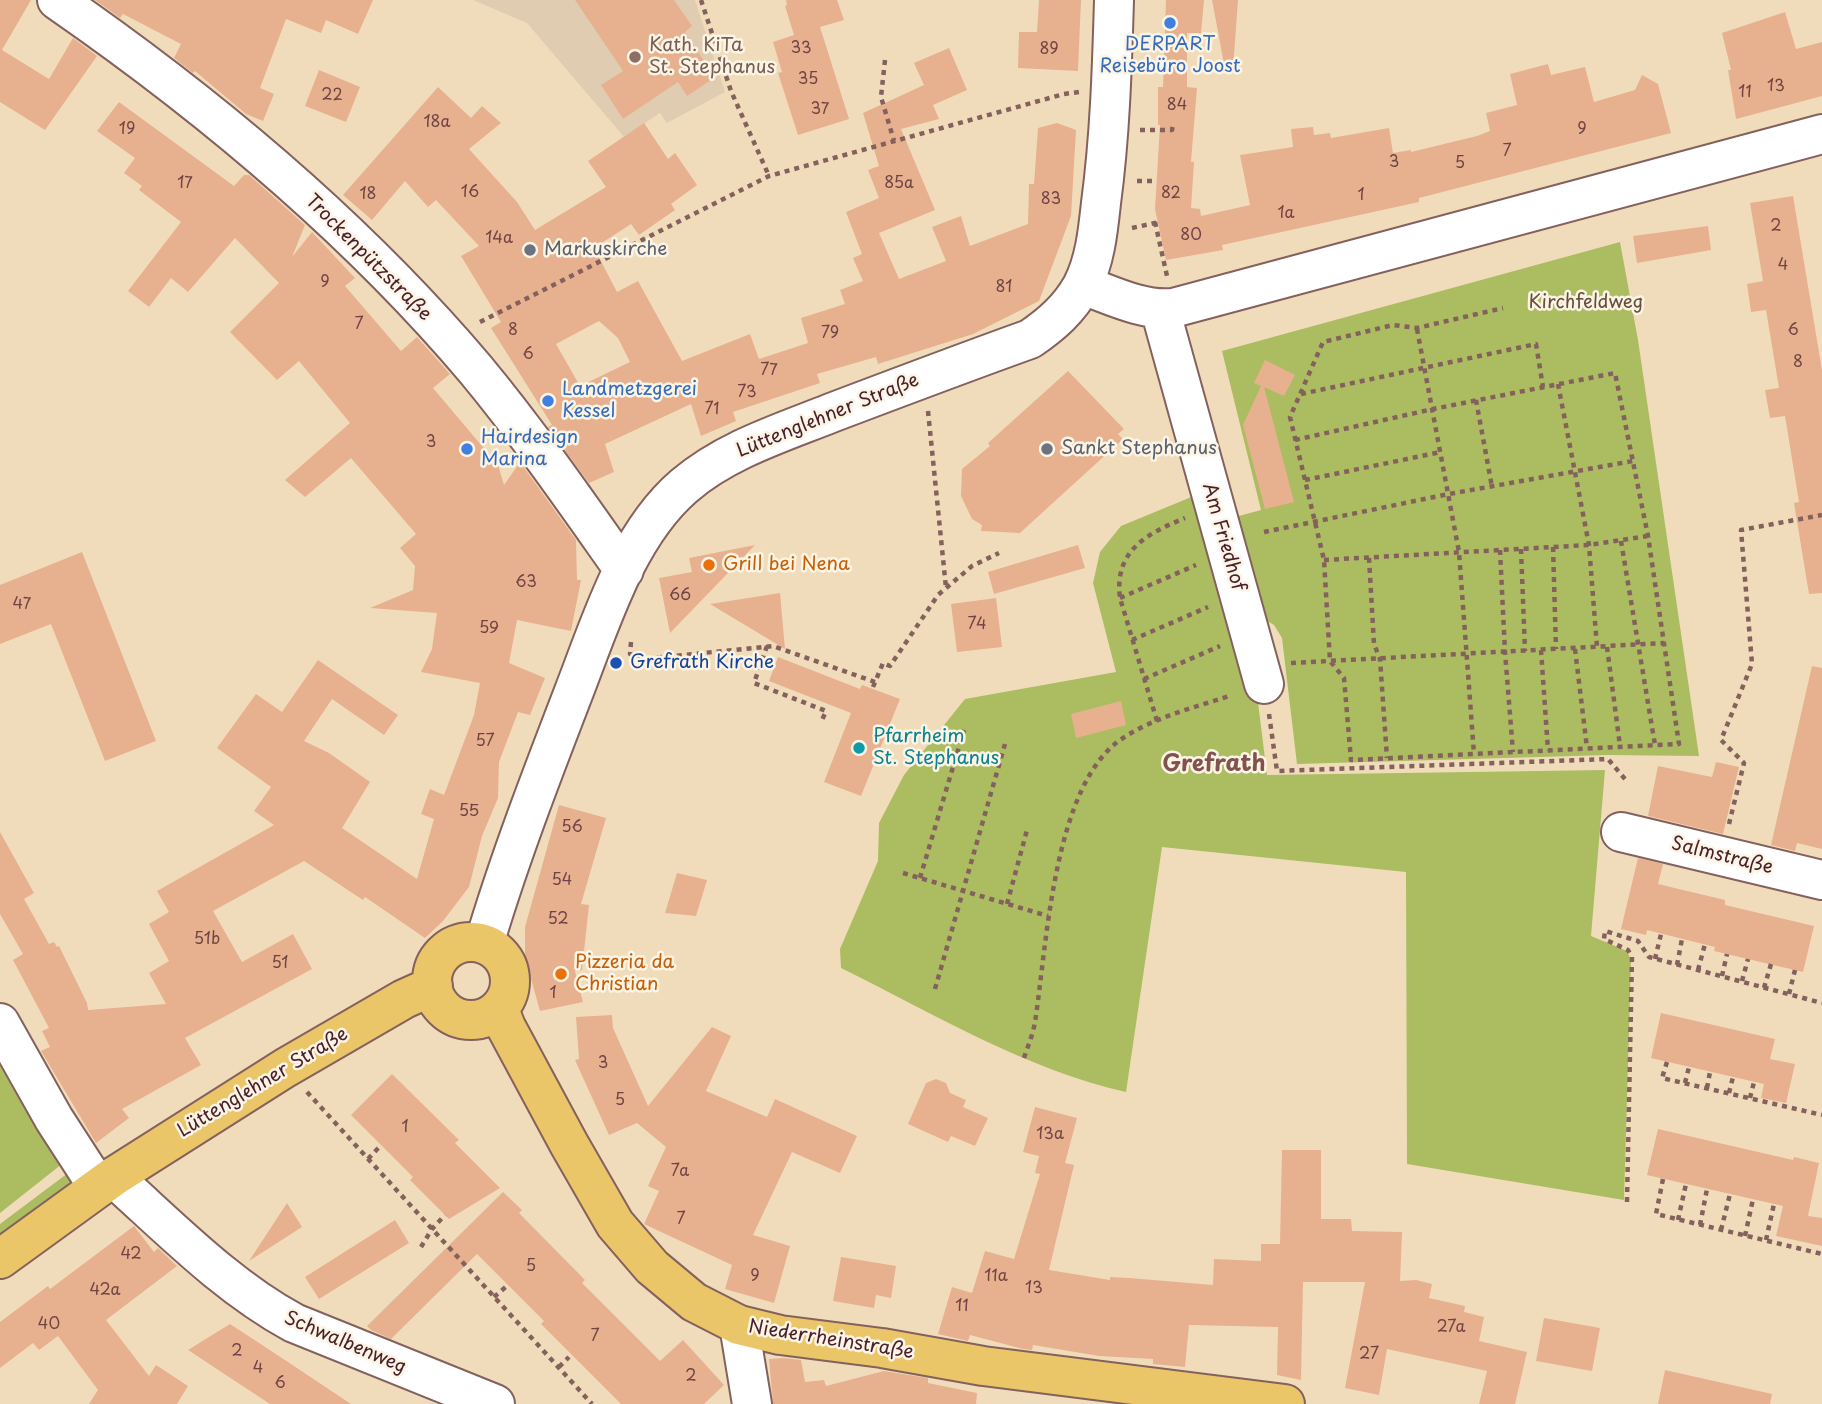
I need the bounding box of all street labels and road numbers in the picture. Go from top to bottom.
street label: Trockenpützstraße [300,190,436,326]
street label: Lüttenglehner Straße [734,369,922,463]
street label: Am Friedhof [1197,480,1249,594]
street label: Salmstraße [1669,832,1775,880]
street label: Lüttenglehner Straße [174,1023,352,1143]
street label: Schwalbenweg [280,1307,410,1379]
street label: Niederrheinstraße [747,1316,915,1364]

